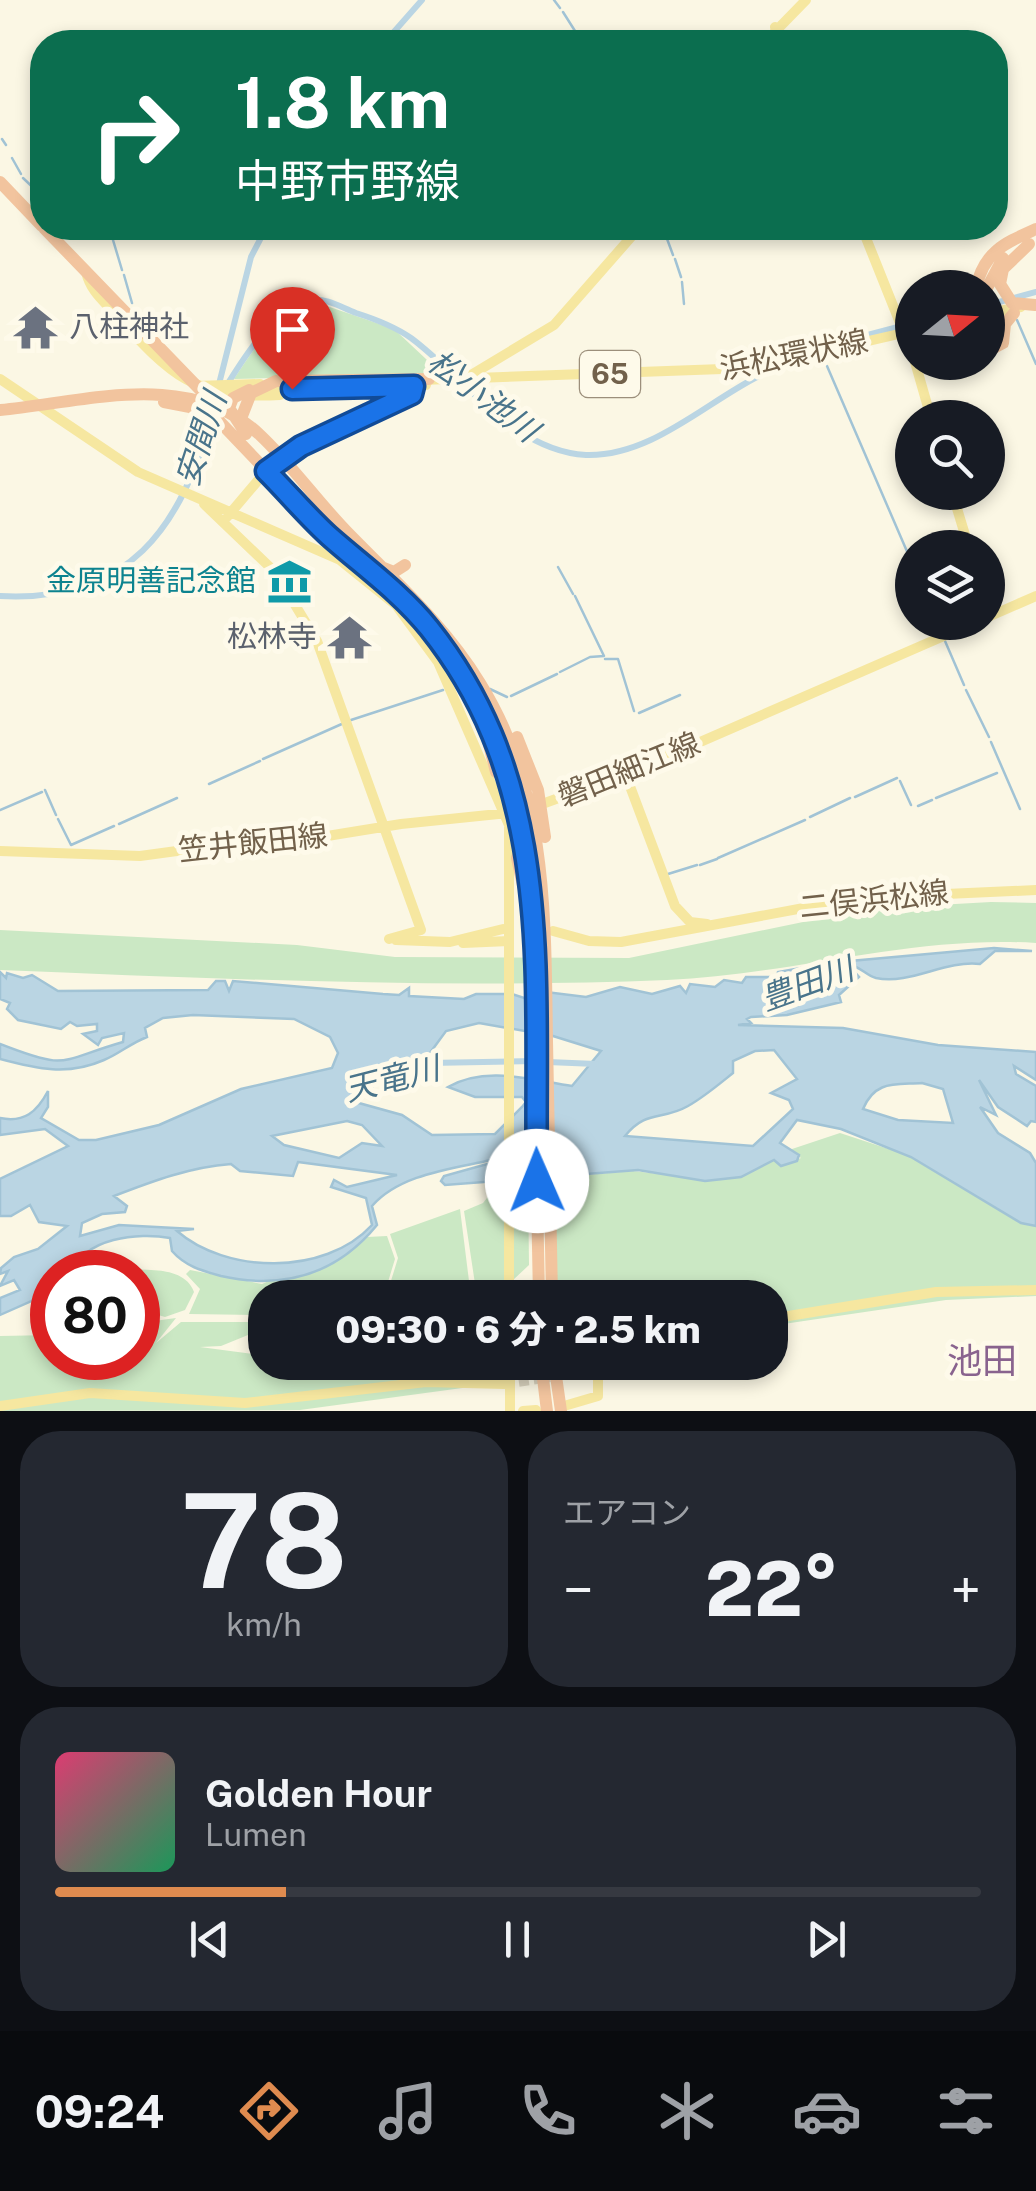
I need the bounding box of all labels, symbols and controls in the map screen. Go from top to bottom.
text: 1.8 km [235,61,450,144]
icon: right [70,70,200,200]
text: 中野市野線 [235,154,460,207]
north arrow [895,270,1005,380]
map controls [895,270,1005,640]
pin [250,287,335,390]
icon: arrive [265,302,320,357]
temple icon: 八柱神社 [12,303,60,351]
place label: 八柱神社 [69,308,189,344]
street label: 浜松環状線 [717,322,871,386]
water label: 松小池川 [421,342,548,451]
road number: 65 [580,351,640,397]
water label: 安間川 [168,385,234,490]
button: search [895,400,1005,510]
button: layers [895,530,1005,640]
museum icon: 金原明善記念館 [265,557,313,605]
place label: 金原明善記念館 [46,562,256,598]
temple icon: 松林寺 [326,613,374,661]
place label: 松林寺 [227,618,317,654]
street label: 磐田細江線 [552,724,705,814]
street label: 笠井飯田線 [176,816,329,868]
street label: 二俣浜松線 [797,873,950,925]
water label: 豊田川 [755,949,861,1017]
water label: 天竜川 [341,1048,446,1108]
position arrow [485,1129,589,1233]
speed limit sign: 80 [30,1250,160,1380]
text: 09:30 · 6 分 · 2.5 km [335,1307,701,1352]
district label: 池田 [947,1340,1017,1381]
text: 78 [180,1465,348,1617]
text: エアコン [563,1494,691,1531]
text: 22° [705,1545,839,1633]
text: − [563,1558,594,1622]
text: + [951,1558,981,1622]
text: km/h [226,1606,302,1643]
text: Golden Hour [205,1771,432,1816]
text: Lumen [205,1816,307,1853]
icon: previous [182,1912,237,1967]
icon: pause [490,1912,545,1967]
icon: next [799,1912,854,1967]
icon: directions [234,2076,304,2146]
icon: music [373,2076,443,2146]
icon: phone [513,2076,583,2146]
icon: climate [652,2076,722,2146]
icon: car [792,2076,862,2146]
icon: filters [931,2076,1001,2146]
text: 09:24 [35,2085,164,2138]

